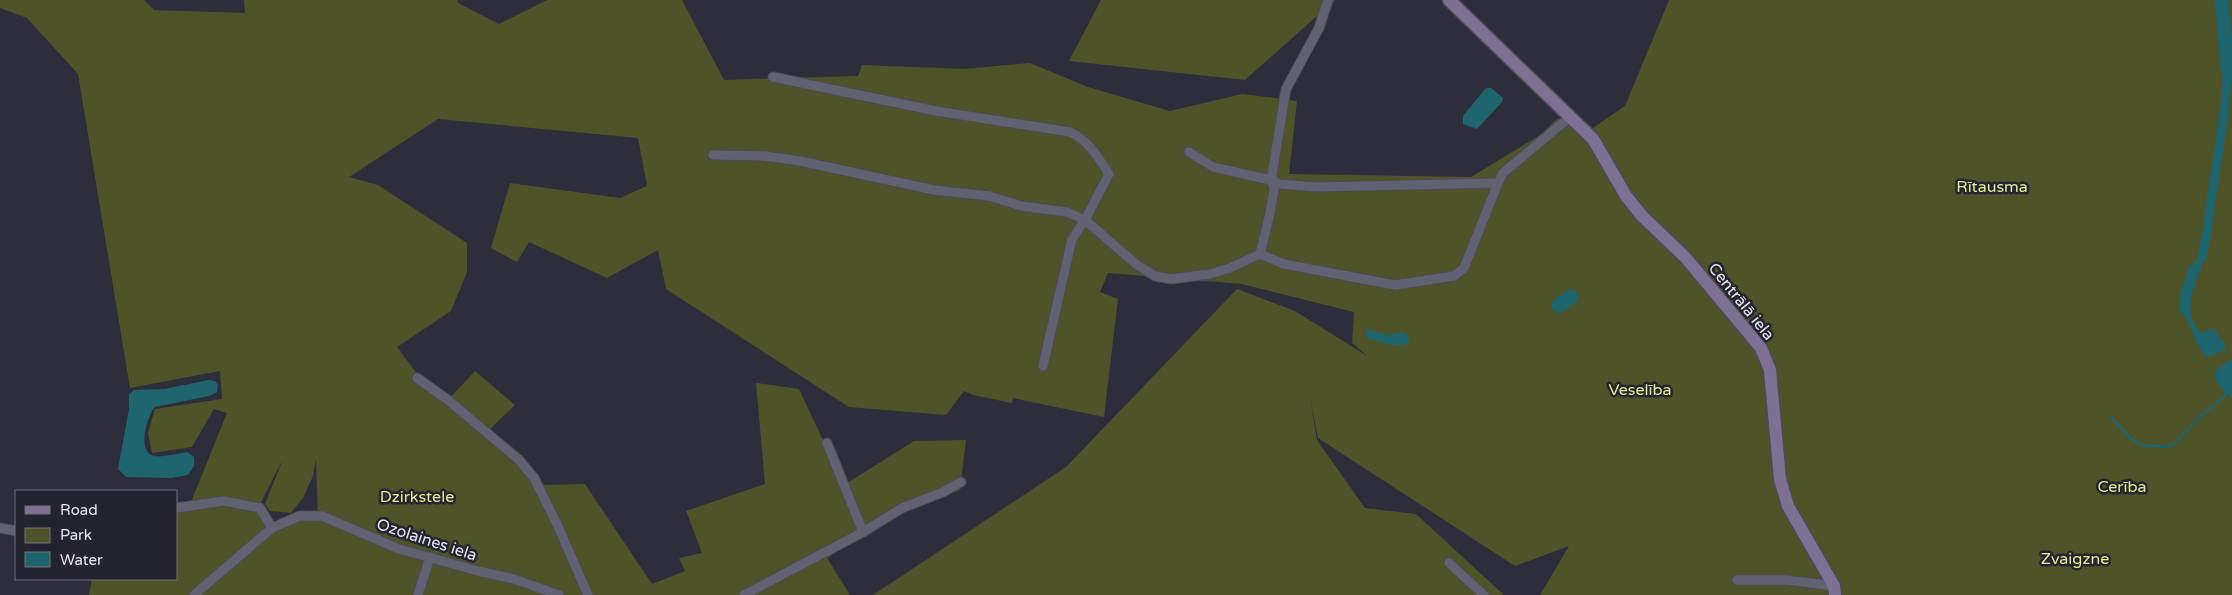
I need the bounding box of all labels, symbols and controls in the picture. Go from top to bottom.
park label: Rītausma [1956,177,2028,197]
street label: Centrālā iela [1704,259,1779,344]
park label: Veselība [1608,380,1672,400]
park label: Cerība [2097,477,2147,497]
park label: Dzirkstele [380,487,454,507]
legend [15,490,178,580]
text: Road [60,501,98,519]
street label: Ozolaines iela [374,514,479,566]
text: Park [60,526,92,544]
park label: Zvaigzne [2041,549,2109,569]
text: Water [60,551,103,569]

